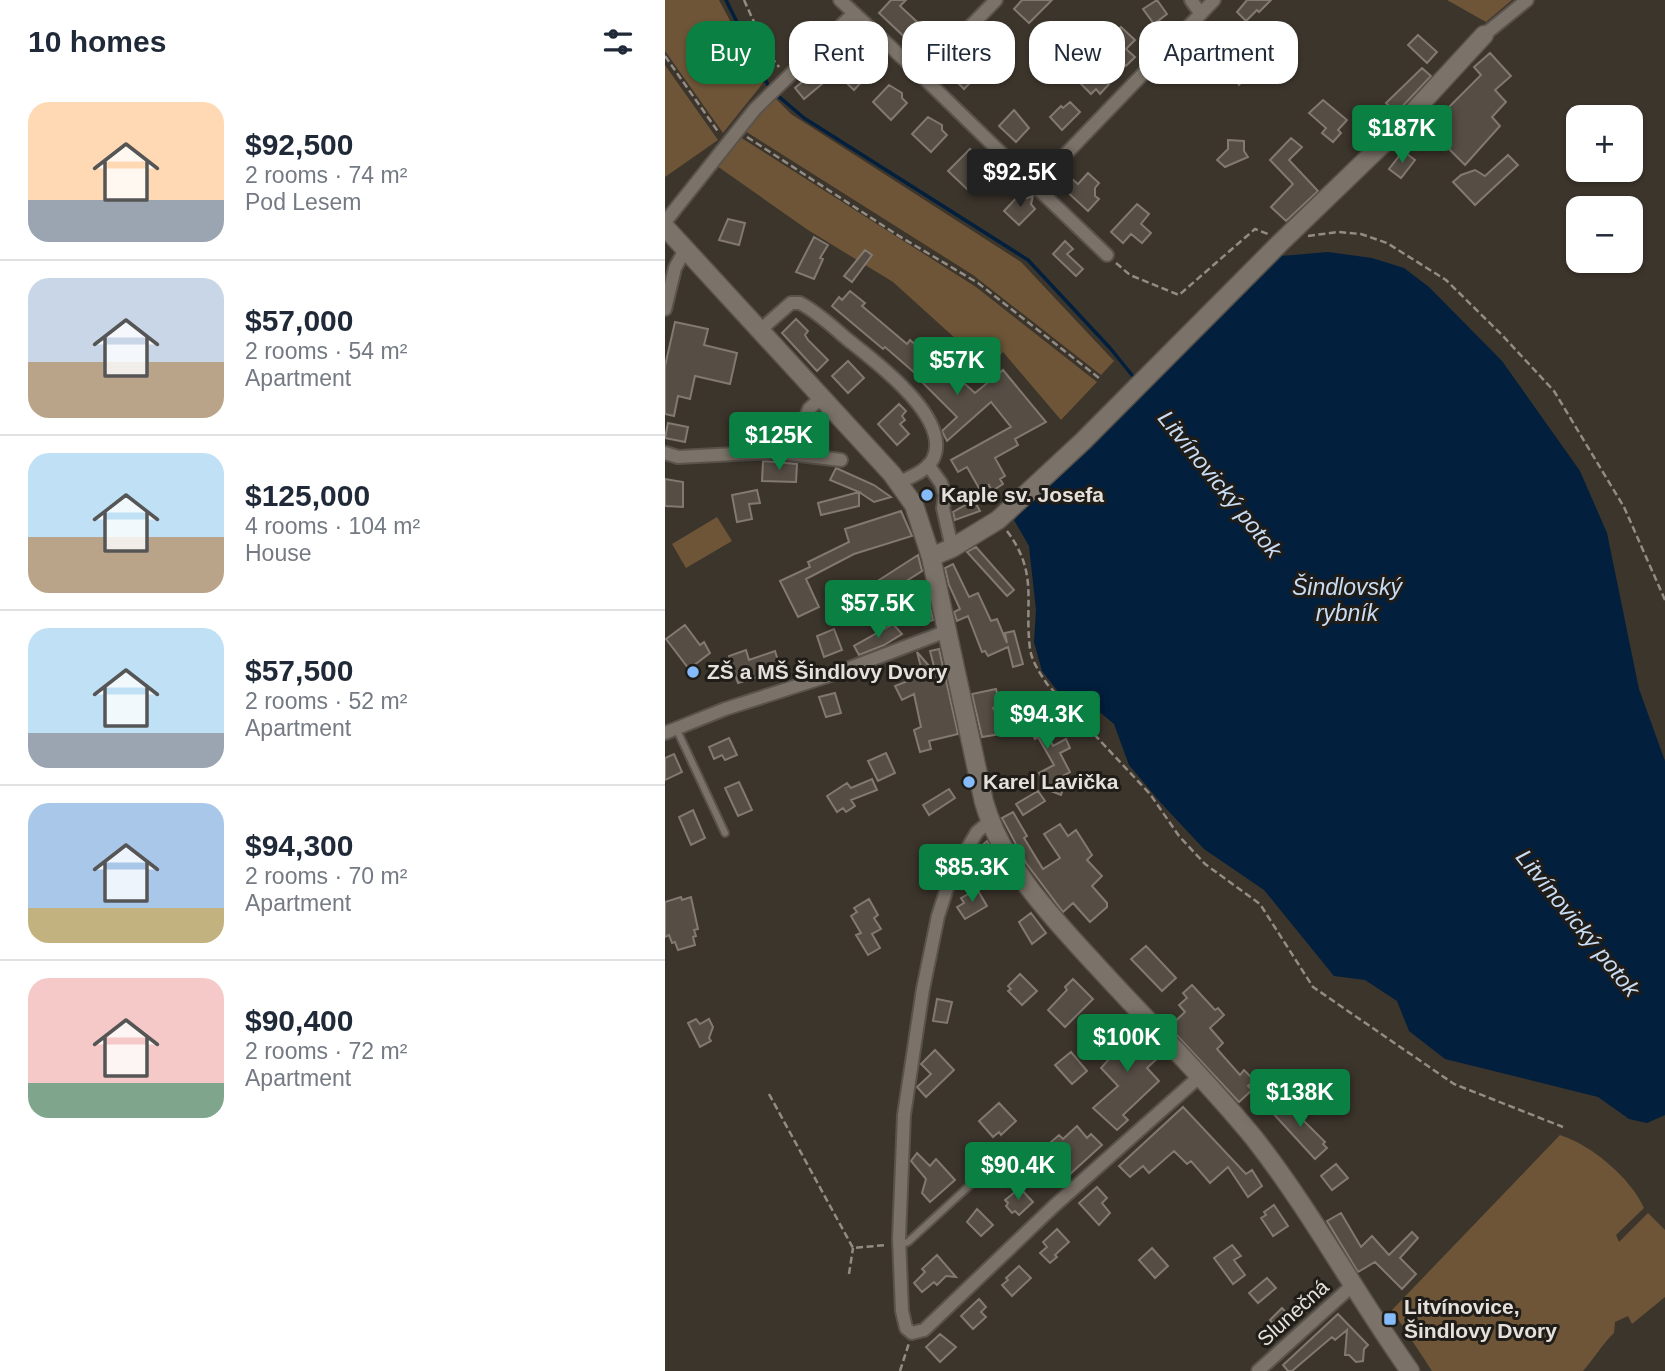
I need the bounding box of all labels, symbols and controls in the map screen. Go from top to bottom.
chip: Buy [686,21,775,84]
chip: Rent [789,21,888,84]
chip: Filters [902,21,1015,84]
chip: New [1029,21,1125,84]
chip: Apartment [1139,21,1298,84]
icon: filters [599,23,637,61]
text: 10 homes [28,25,166,58]
map controls [1566,105,1643,273]
button: + [1566,105,1643,182]
pin: $187K [1353,106,1451,165]
text: $187K [1368,115,1436,141]
text: $92,500 [245,128,353,161]
icon: home [84,130,168,214]
pin: $92.5K [963,150,1077,209]
text: $92.5K [983,159,1057,185]
text: 2 rooms · 74 m² [245,162,407,188]
text: Pod Lesem [245,189,361,215]
button: − [1566,196,1643,273]
text: $57,000 [245,304,353,337]
icon: home [84,306,168,390]
text: 2 rooms · 54 m² [245,338,407,364]
pin: $57K [916,338,998,397]
text: $57K [930,347,984,373]
text: Apartment [245,365,351,391]
water label: Litvínovický potok [1153,405,1288,564]
pin: $125K [730,412,828,472]
text: $125K [745,422,813,448]
text: $125,000 [245,479,370,512]
icon: home [84,481,168,565]
place label: Kaple sv. Josefa [941,483,1104,506]
marker: Kaple sv. Josefa [919,487,935,503]
text: 4 rooms · 104 m² [245,513,420,539]
text: House [245,540,311,566]
water label: Šindlovský rybník [1292,573,1403,626]
pin: $57.5K [821,580,935,640]
text: $57.5K [841,590,915,616]
text: $57,500 [245,654,353,687]
icon: home [84,656,168,740]
place label: ZŠ a MŠ Šindlovy Dvory [707,660,948,683]
marker: ZŠ a MŠ Šindlovy Dvory [685,664,701,680]
text: 2 rooms · 52 m² [245,688,407,714]
pin: $94.3K [990,692,1104,751]
text: $94.3K [1010,701,1084,727]
text: Apartment [245,715,351,741]
place label: Karel Lavička [983,770,1119,793]
marker: Karel Lavička [961,774,977,790]
text: $94,300 [245,829,353,862]
icon: home [84,831,168,915]
pin: $85.3K [915,844,1029,904]
water label: Litvínovický potok [1511,844,1646,1003]
text: $85.3K [935,854,1009,880]
text: 2 rooms · 70 m² [245,863,407,889]
text: Apartment [245,890,351,916]
text: $90,400 [245,1004,353,1037]
icon: home [84,1006,168,1090]
pin: $100K [1078,1014,1176,1074]
text: $100K [1093,1024,1161,1050]
text: 2 rooms · 72 m² [245,1038,407,1064]
text: Apartment [245,1065,351,1091]
pin: $138K [1251,1070,1349,1129]
text: $138K [1266,1079,1334,1105]
pin: $90.4K [961,1142,1075,1202]
text: $90.4K [981,1152,1055,1178]
street label: Slunečná [1252,1275,1333,1350]
place label: Litvínovice, Šindlovy Dvory [1404,1295,1557,1342]
marker: Litvínovice, Šindlovy Dvory [1382,1311,1398,1327]

